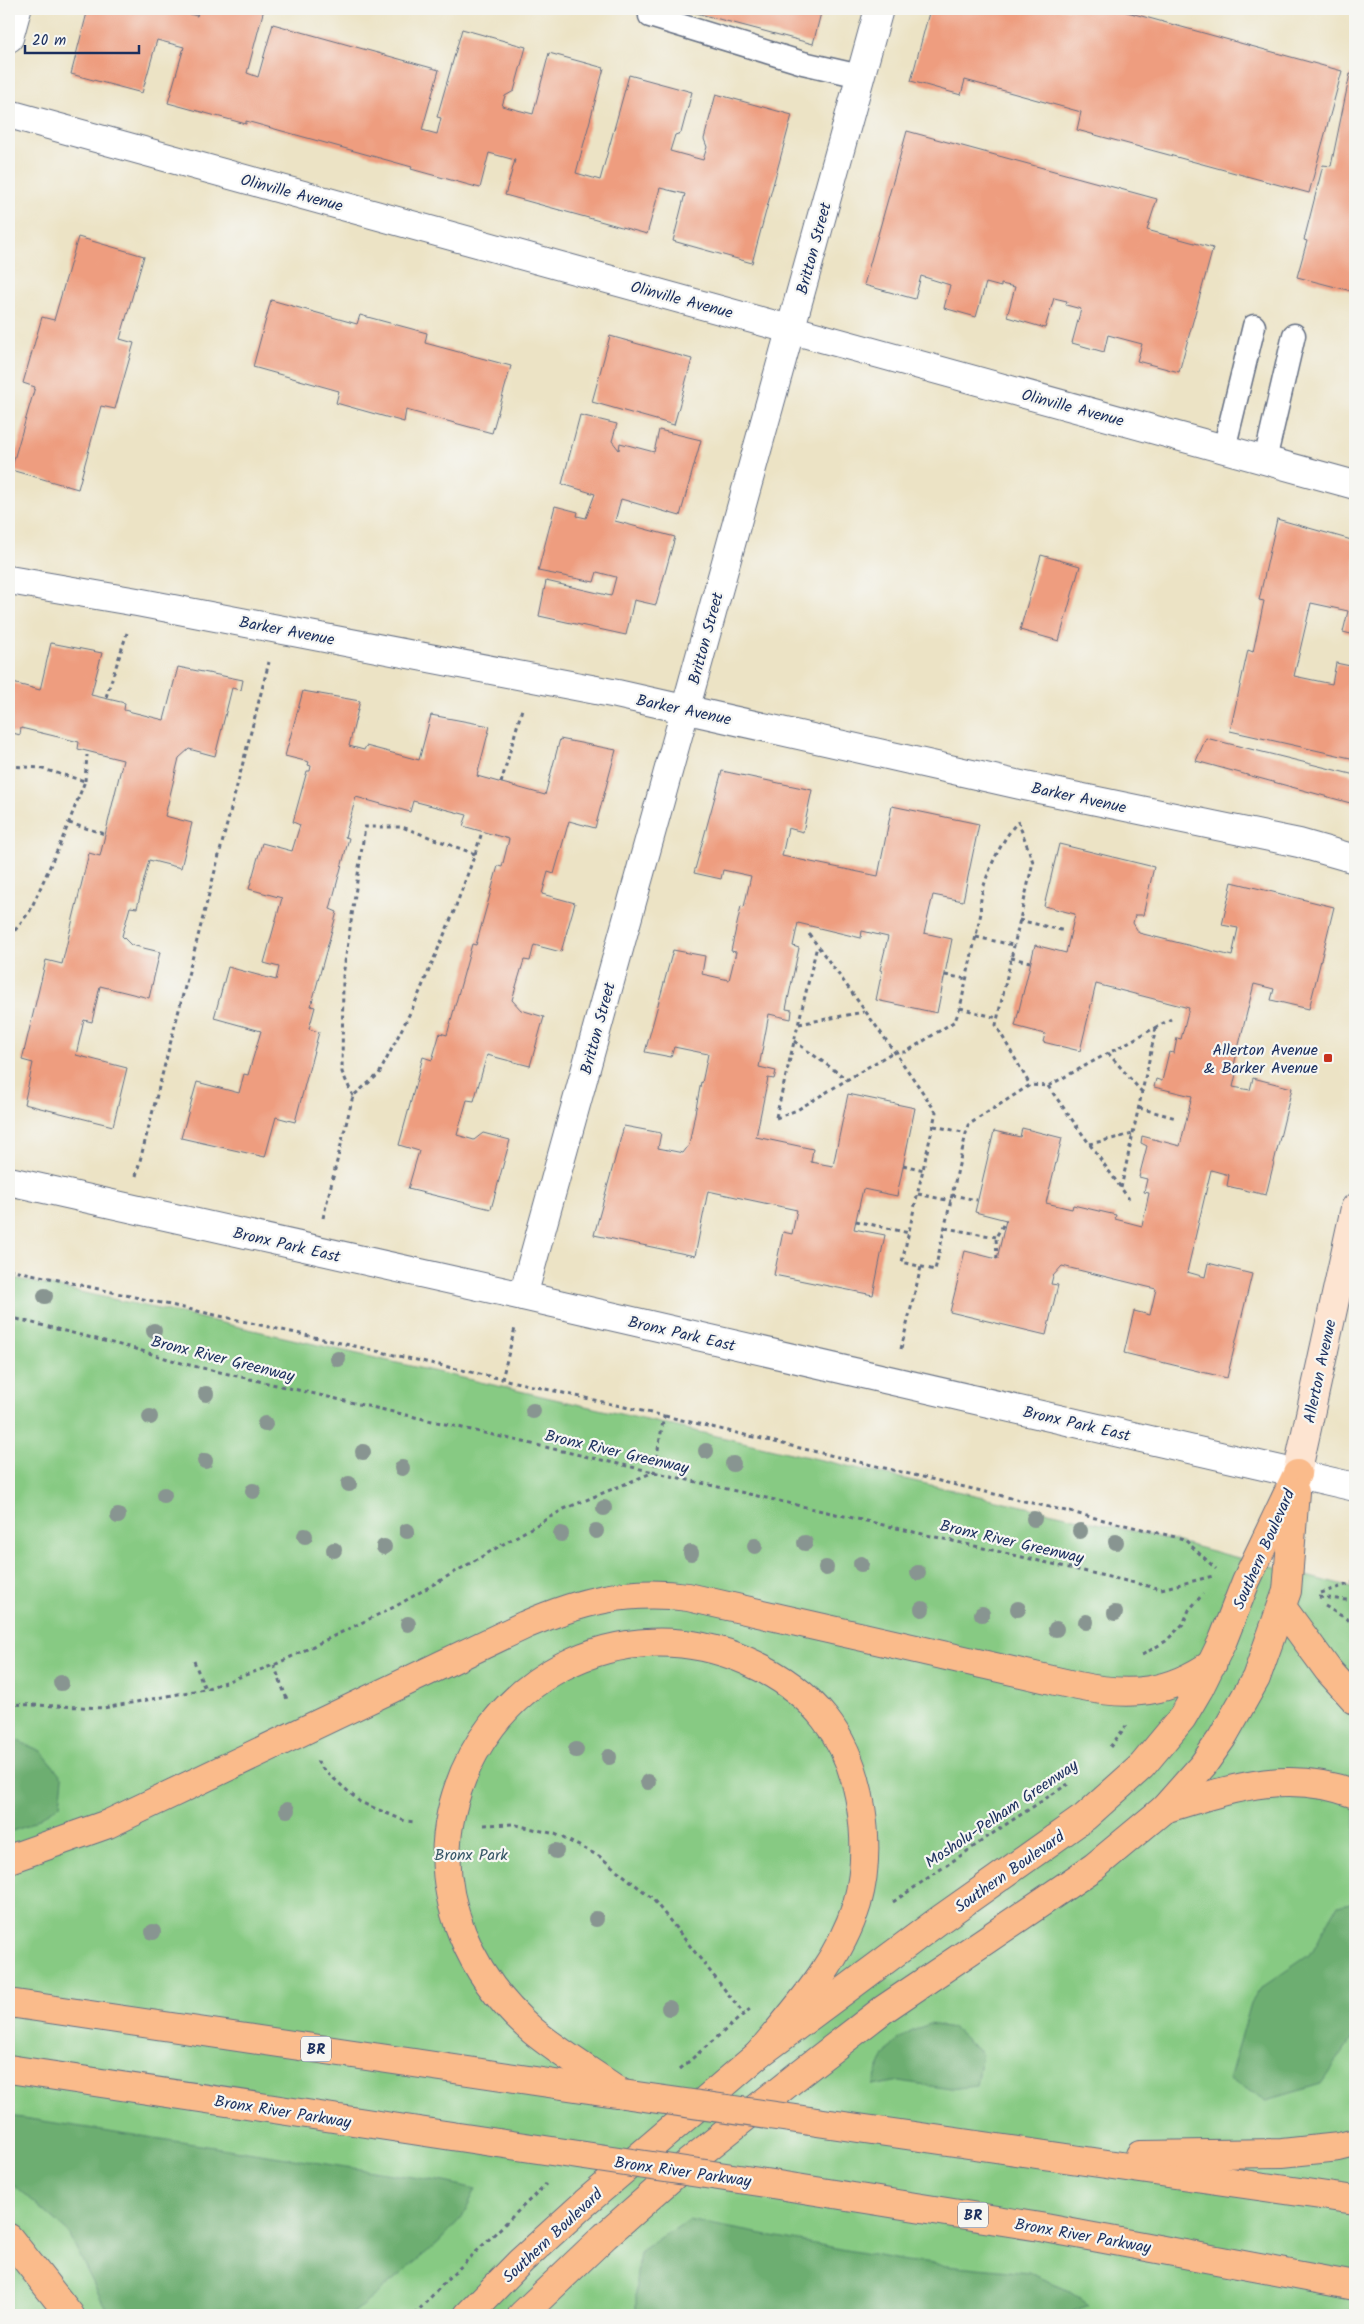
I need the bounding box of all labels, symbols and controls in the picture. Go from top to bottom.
scale bar [25,22,139,54]
text: 20 m [32,29,66,53]
street label: Olinville Avenue [238,168,346,219]
street label: Britton Street [790,199,839,297]
street label: Olinville Avenue [628,275,736,326]
street label: Olinville Avenue [1019,383,1127,434]
street label: Britton Street [682,589,731,687]
street label: Barker Avenue [237,610,336,653]
street label: Barker Avenue [634,688,733,733]
street label: Barker Avenue [1029,776,1128,821]
street label: Britton Street [574,979,623,1077]
place label: Allerton Avenue & Barker Avenue [1204,1038,1318,1081]
marker: Allerton Avenue & Barker Avenue [1322,1052,1334,1064]
street label: Bronx Park East [230,1221,344,1270]
street label: Bronx Park East [625,1310,739,1359]
street label: Allerton Avenue [1297,1317,1344,1426]
street label: Bronx River Greenway [148,1330,298,1389]
street label: Bronx Park East [1020,1400,1134,1449]
street label: Bronx River Greenway [542,1424,692,1481]
street label: Southern Boulevard [1227,1484,1303,1614]
street label: Bronx River Greenway [937,1514,1087,1571]
street label: Mosholu-Pelham Greenway [920,1753,1084,1875]
street label: Southern Boulevard [950,1824,1071,1920]
park label: Bronx Park [434,1843,508,1868]
road number: BR [301,2036,331,2062]
street label: Bronx River Parkway [213,2089,353,2136]
street label: Bronx River Parkway [613,2150,753,2195]
street label: Southern Boulevard [497,2182,610,2289]
road number: BR [958,2202,988,2228]
street label: Bronx River Parkway [1013,2212,1153,2261]

